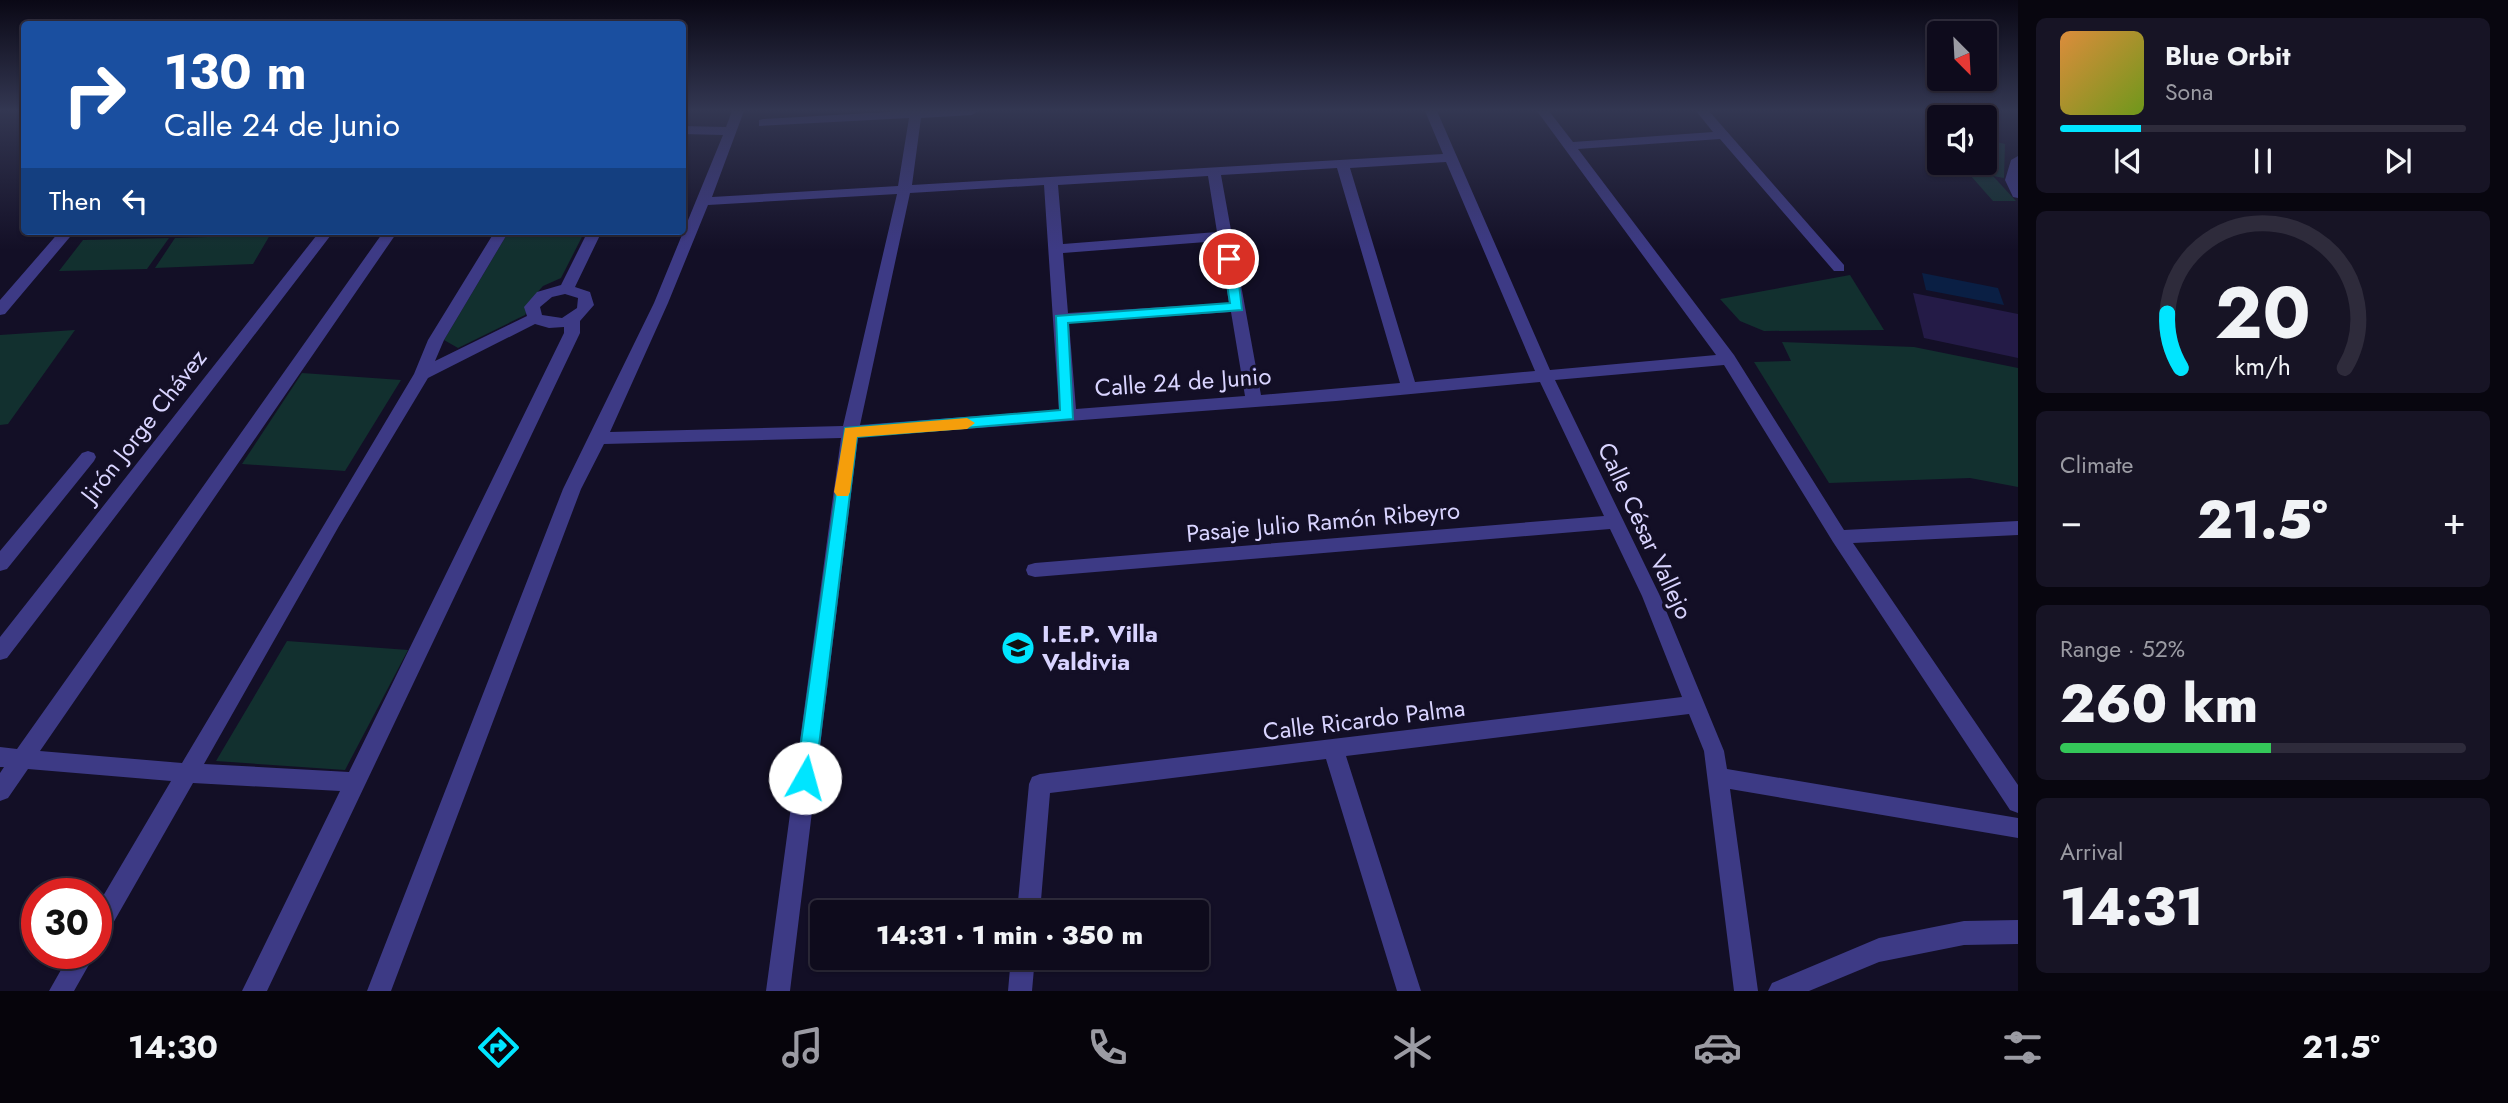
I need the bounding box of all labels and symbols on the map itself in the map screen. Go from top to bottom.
north arrow [1927,21,1997,91]
pin [1199,229,1259,289]
street label: Jirón Jorge Chávez [71,341,215,512]
street label: Calle 24 de Junio [1093,358,1272,405]
street label: Calle César Vallejo [1589,437,1702,625]
street label: Pasaje Julio Ramón Ribeyro [1185,492,1461,551]
place label: I.E.P. Villa Valdivia [1041,616,1158,679]
school or university icon: I.E.P. Villa Valdivia [999,629,1037,667]
street label: Calle Ricardo Palma [1261,690,1467,749]
position arrow [768,741,842,815]
speed limit sign: 30 [21,878,112,969]

